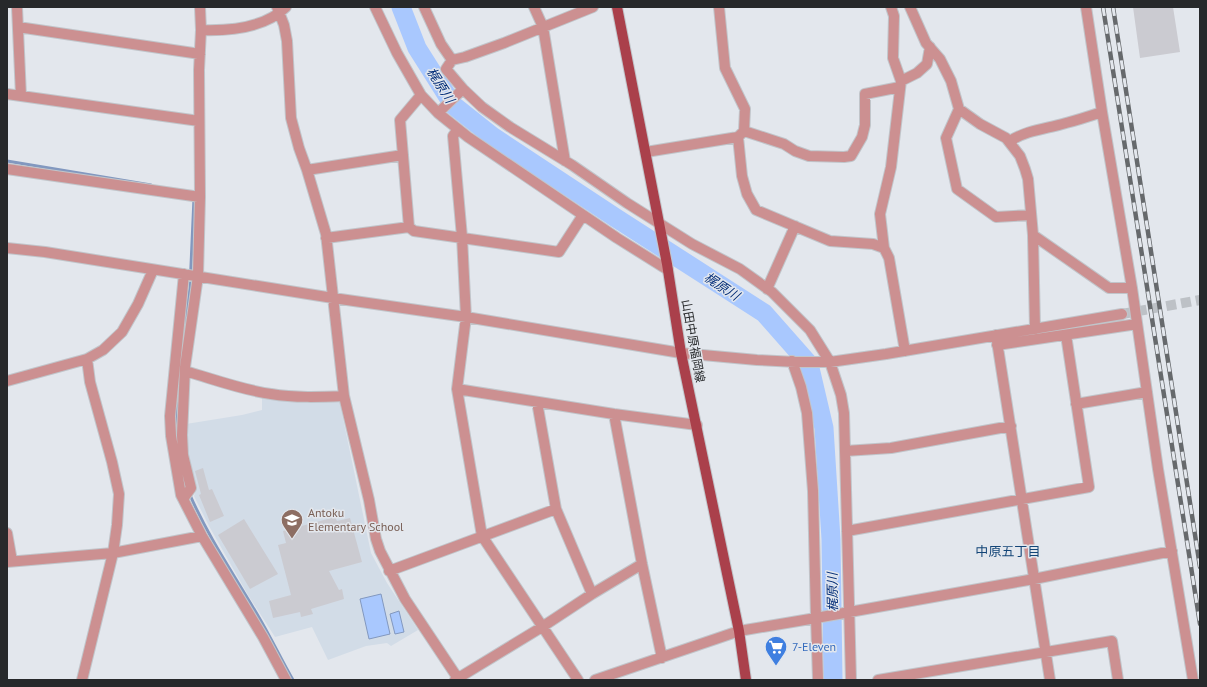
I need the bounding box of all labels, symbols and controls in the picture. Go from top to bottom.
water label: 梶原川 [423,64,459,108]
water label: 梶原川 [701,269,744,305]
street label: 山田中原福岡線 [679,298,708,384]
place label: Antoku Elementary School [308,505,404,534]
school or university icon: Antoku Elementary School [279,507,305,540]
district label: 中原五丁目 [975,543,1041,560]
water label: 梶原川 [824,570,841,612]
supermarket icon: 7-Eleven [763,634,789,667]
place label: 7-Eleven [792,639,836,654]

